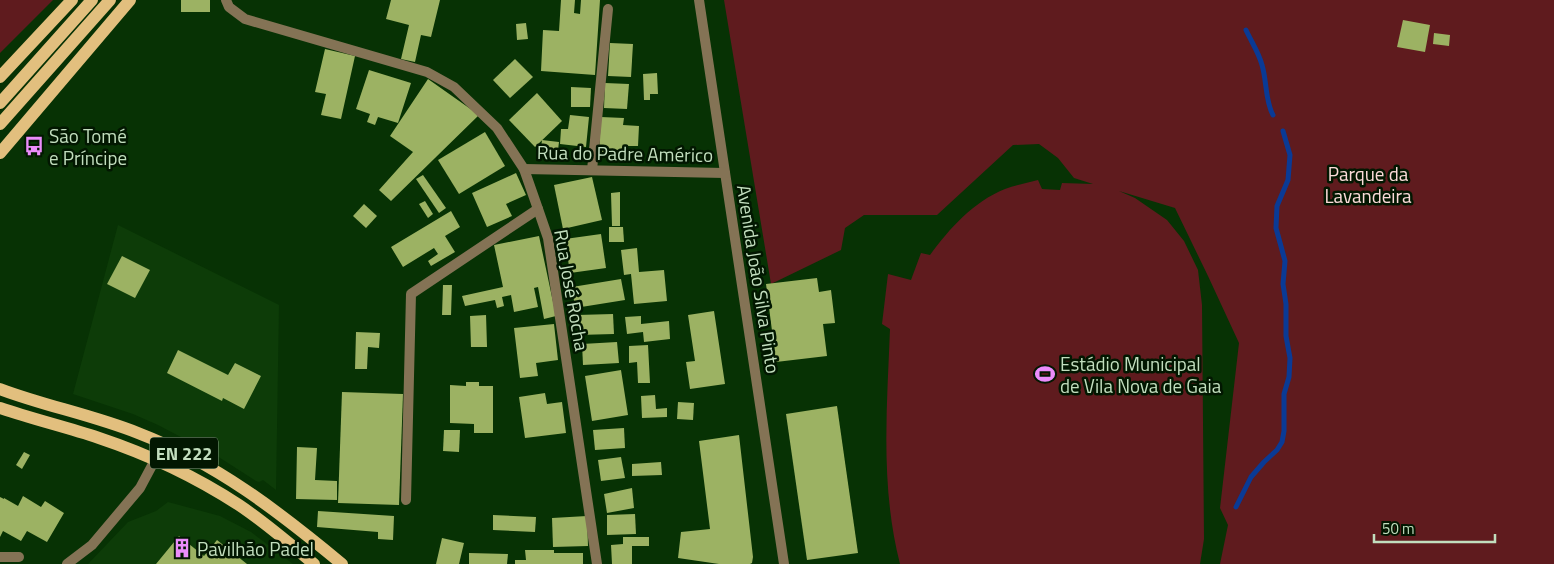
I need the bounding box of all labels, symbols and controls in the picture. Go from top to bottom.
place label: São Tomé e Príncipe [49,121,127,172]
bus stop icon: São Tomé e Príncipe [23,135,45,157]
street label: Rua do Padre Américo [537,137,713,169]
park label: Parque da Lavandeira [1324,159,1412,210]
street label: Avenida João Silva Pinto [730,183,788,375]
street label: Rua José Rocha [547,227,597,354]
place label: Estádio Municipal de Vila Nova de Gaia [1060,349,1222,400]
sports icon: Estádio Municipal de Vila Nova de Gaia [1034,363,1056,385]
road number: EN 222 [150,438,218,468]
scale bar [1374,512,1495,544]
text: 50 m [1382,517,1415,540]
place label: Pavilhão Padel [197,534,314,563]
building icon: Pavilhão Padel [171,537,193,559]

